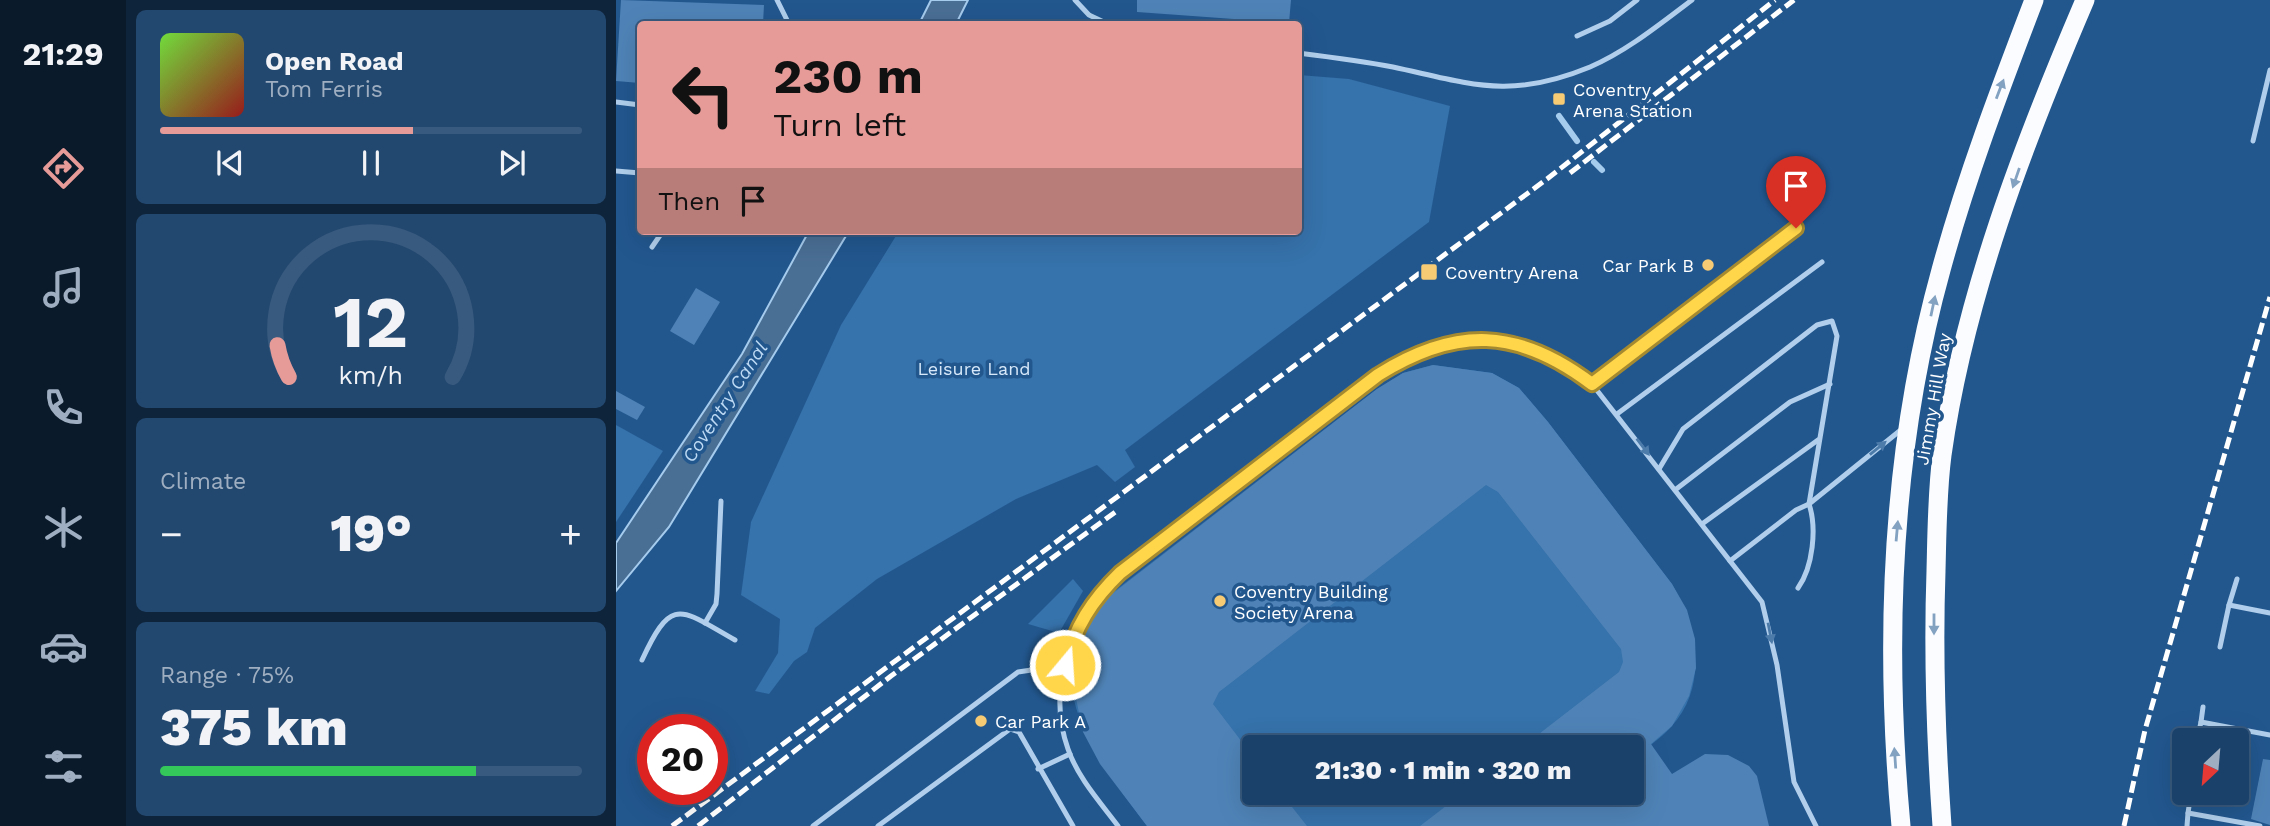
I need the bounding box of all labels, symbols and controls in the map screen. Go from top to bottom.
text: 21:29 [22,35,104,73]
text: Open Road [265,46,403,76]
text: 230 m [773,47,923,105]
icon: left [658,49,749,140]
text: Tom Ferris [265,76,383,103]
place label: Coventry Arena Station [1573,79,1693,121]
one-way arrow [1995,79,2006,100]
marker: Coventry Arena Station [1551,91,1567,107]
text: Turn left [773,106,906,144]
icon: directions [39,144,88,193]
icon: previous [211,144,249,182]
icon: pause [352,144,390,182]
icon: next [493,144,531,182]
pin [1766,156,1826,228]
icon: arrive [1777,167,1815,205]
one-way arrow [2010,167,2021,188]
icon: arrive [734,182,772,220]
text: Then [658,186,720,216]
place label: Car Park B [1602,255,1694,276]
marker: Car Park B [1700,257,1716,273]
marker: Coventry Arena [1419,262,1439,282]
place label: Coventry Arena [1445,262,1579,283]
icon: music [39,263,88,312]
text: 12 [334,279,408,365]
one-way arrow [1927,295,1938,317]
street label: Jimmy Hill Way [1911,331,1955,467]
water label: Coventry Canal [677,337,773,467]
park label: Leisure Land [917,358,1031,379]
text: km/h [339,361,403,390]
icon: phone [39,383,88,432]
one-way arrow [1635,438,1649,456]
one-way arrow [1870,441,1887,456]
text: Climate [160,468,246,495]
icon: climate [39,503,88,552]
text: 19° [330,503,412,564]
text: − [160,512,183,556]
text: + [559,512,582,556]
one-way arrow [1892,520,1903,542]
place label: Coventry Building Society Arena [1234,581,1388,623]
marker: Coventry Building Society Arena [1212,593,1228,609]
one-way arrow [1928,613,1940,635]
icon: car [39,622,88,671]
one-way arrow [1765,622,1776,644]
position arrow [1028,628,1102,702]
text: Range · 75% [160,662,294,689]
text: 375 km [160,697,348,758]
place label: Car Park A [995,711,1086,732]
marker: Car Park A [973,713,989,729]
speed limit sign: 20 [637,714,728,805]
north arrow [2172,728,2249,805]
map controls [2172,728,2249,805]
icon: filters [39,742,88,791]
one-way arrow [1889,747,1900,769]
text: 21:30 · 1 min · 320 m [1315,755,1571,785]

